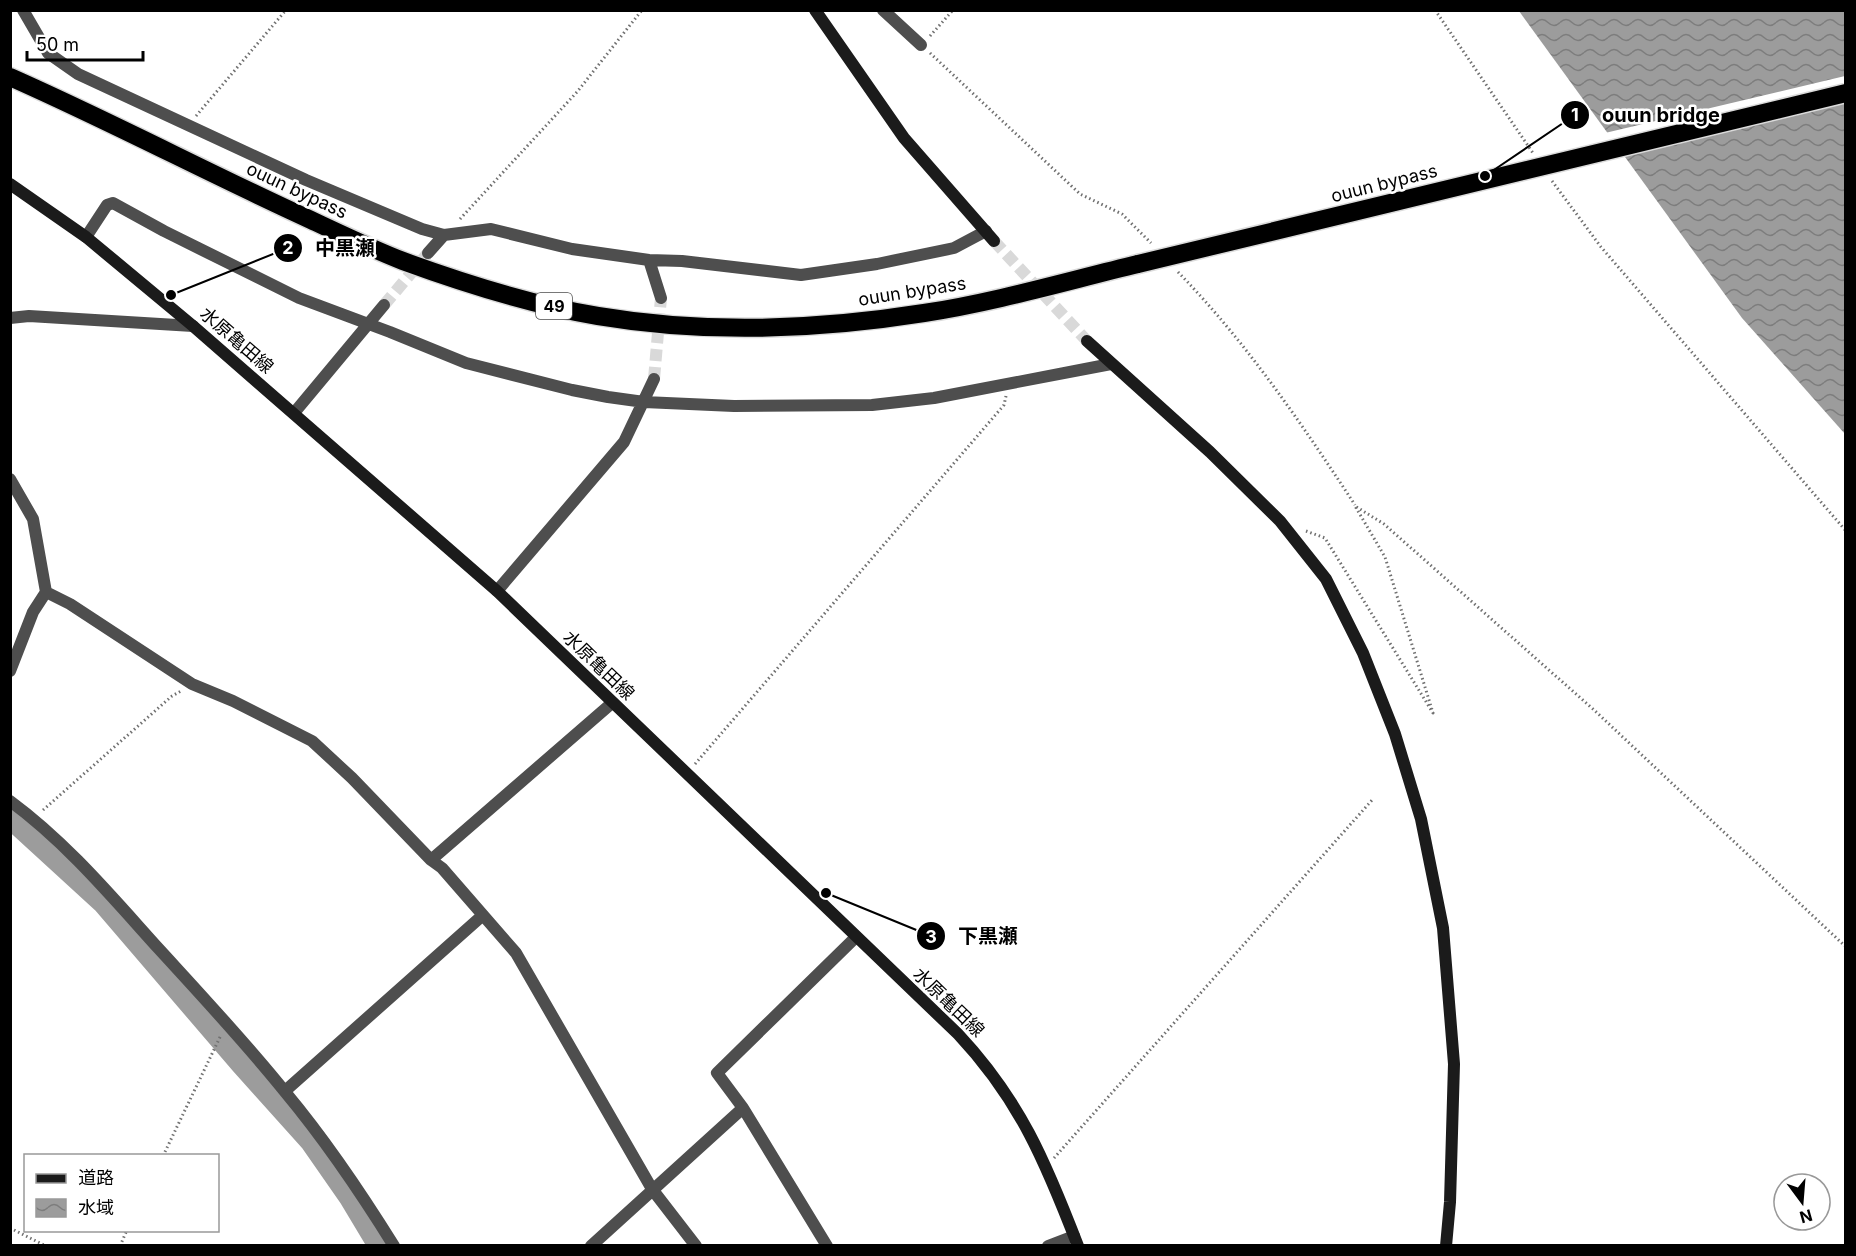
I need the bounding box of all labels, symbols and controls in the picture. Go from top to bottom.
scale bar [27,24,142,62]
text: 50 m [36,34,79,55]
callout: ouun bridge [1560,96,1732,134]
text: ouun bridge [1602,103,1720,127]
text: 1 [1571,104,1579,125]
street label: ouun bypass [243,157,351,223]
street label: ouun bypass [1329,160,1439,206]
callout: 中黒瀬 [273,229,387,267]
text: 中黒瀬 [315,236,375,260]
text: 2 [282,237,294,258]
street label: ouun bypass [857,272,967,310]
road number: 49 [536,293,572,319]
street label: 水原亀田線 [196,303,278,377]
street label: 水原亀田線 [559,626,639,704]
callout: 下黒瀬 [916,917,1030,955]
text: 下黒瀬 [958,924,1018,948]
text: 3 [925,926,937,947]
street label: 水原亀田線 [909,963,989,1041]
legend [24,1154,219,1232]
text: 道路 [78,1167,114,1188]
north arrow [1772,1172,1832,1232]
text: 水域 [78,1197,114,1218]
text: N [1798,1205,1815,1228]

